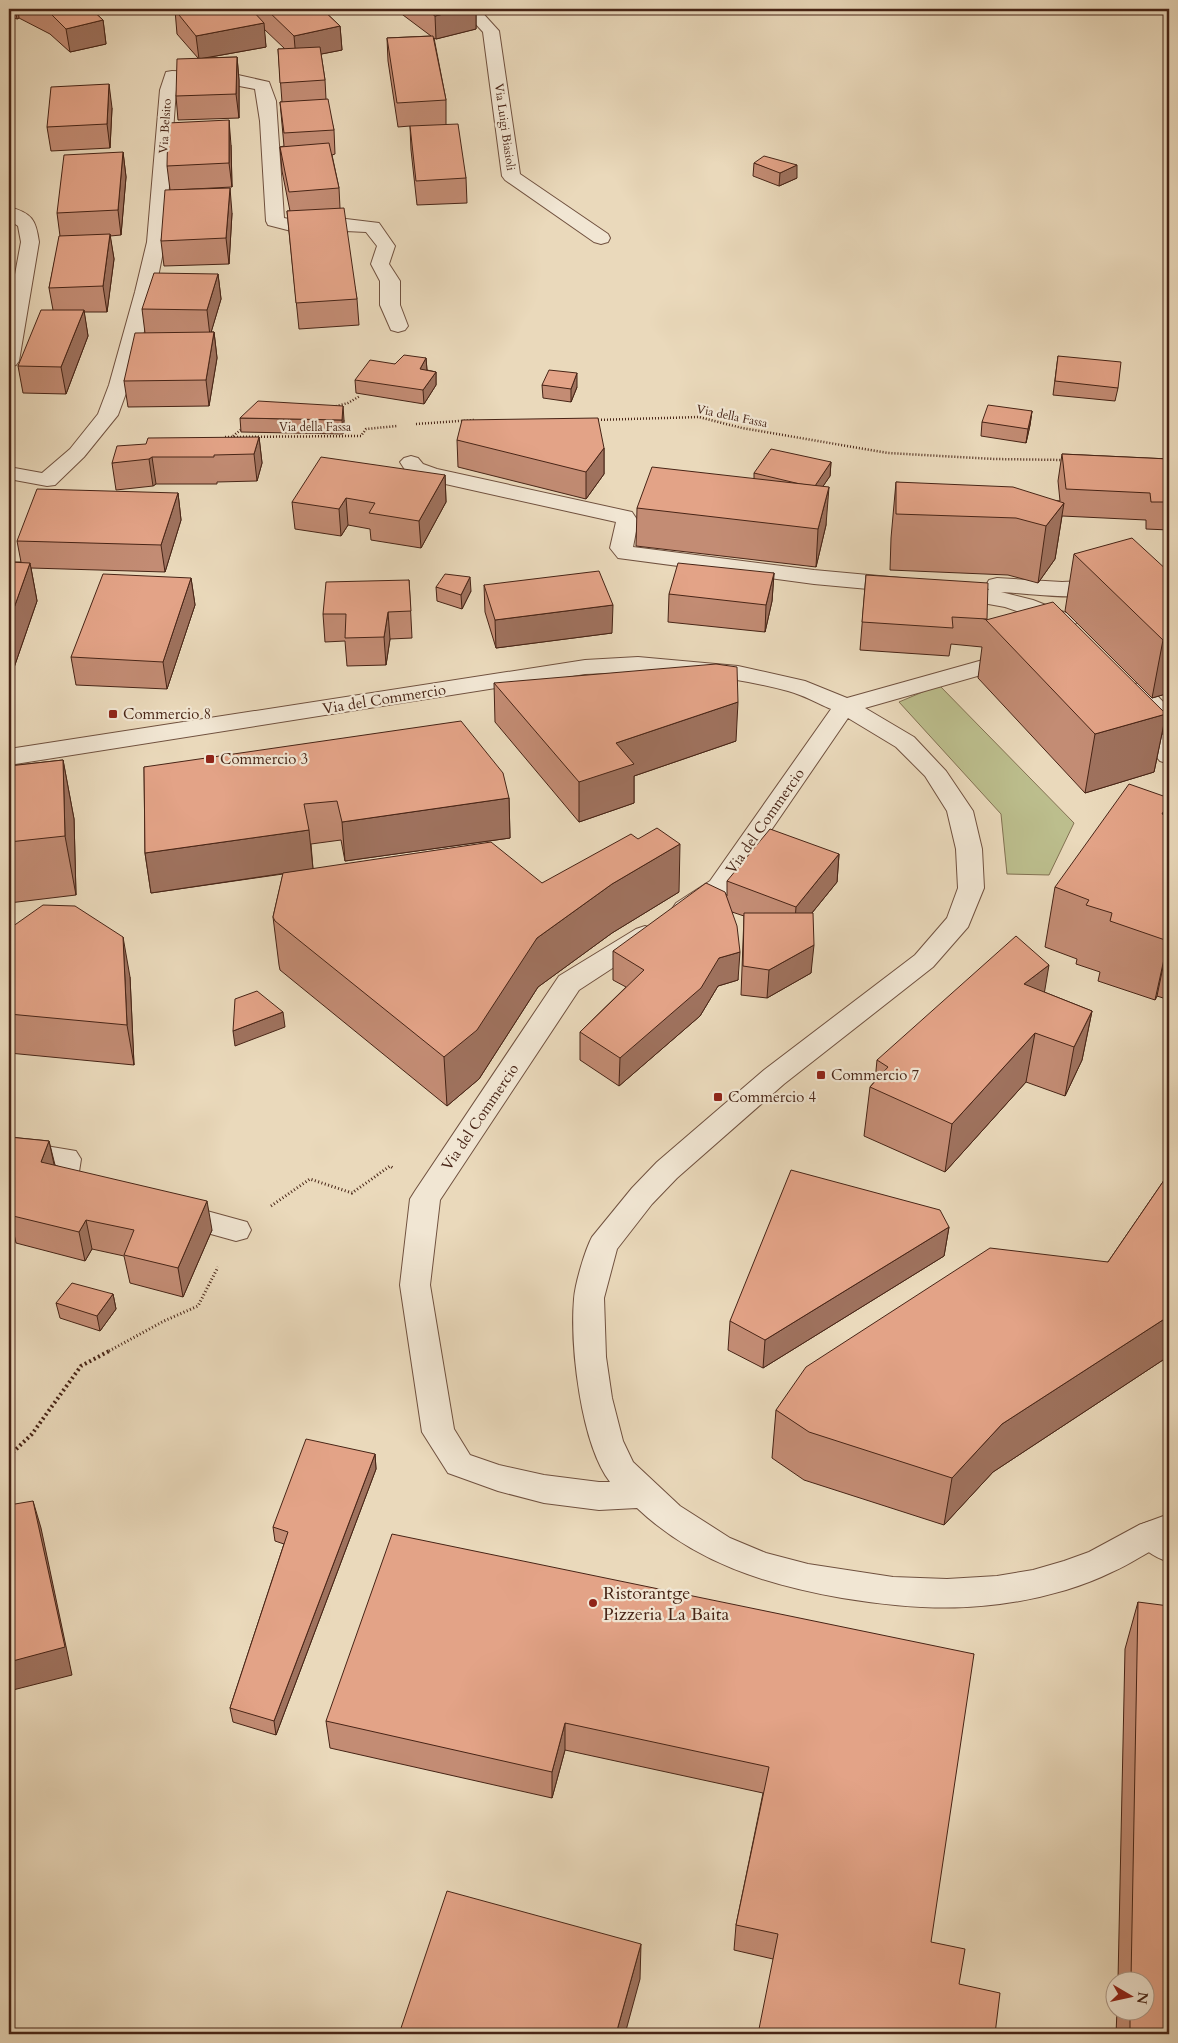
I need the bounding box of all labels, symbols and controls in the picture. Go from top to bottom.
street label: Via Luigi Biasioli [491,82,519,172]
street label: Via Belsito [155,98,175,154]
street label: Via della Fassa [695,401,770,431]
street label: Via della Fassa [279,419,352,435]
street label: Via del Commercio [321,679,447,719]
place label: Commercio 8 [123,704,211,724]
marker: Commercio 8 [107,708,119,720]
place label: Commercio 3 [220,749,308,769]
marker: Commercio 3 [204,753,216,765]
street label: Via del Commercio [721,764,809,878]
street label: Via del Commercio [437,1060,523,1174]
place label: Commercio 7 [831,1065,919,1085]
marker: Commercio 7 [815,1069,827,1081]
place label: Commercio 4 [728,1087,816,1107]
marker: Commercio 4 [712,1091,724,1103]
place label: Ristorantge Pizzeria La Baita [603,1581,729,1627]
marker: Ristorantge Pizzeria La Baita [587,1597,599,1609]
north arrow [1106,1970,1156,2020]
text: N [1132,1990,1153,2005]

